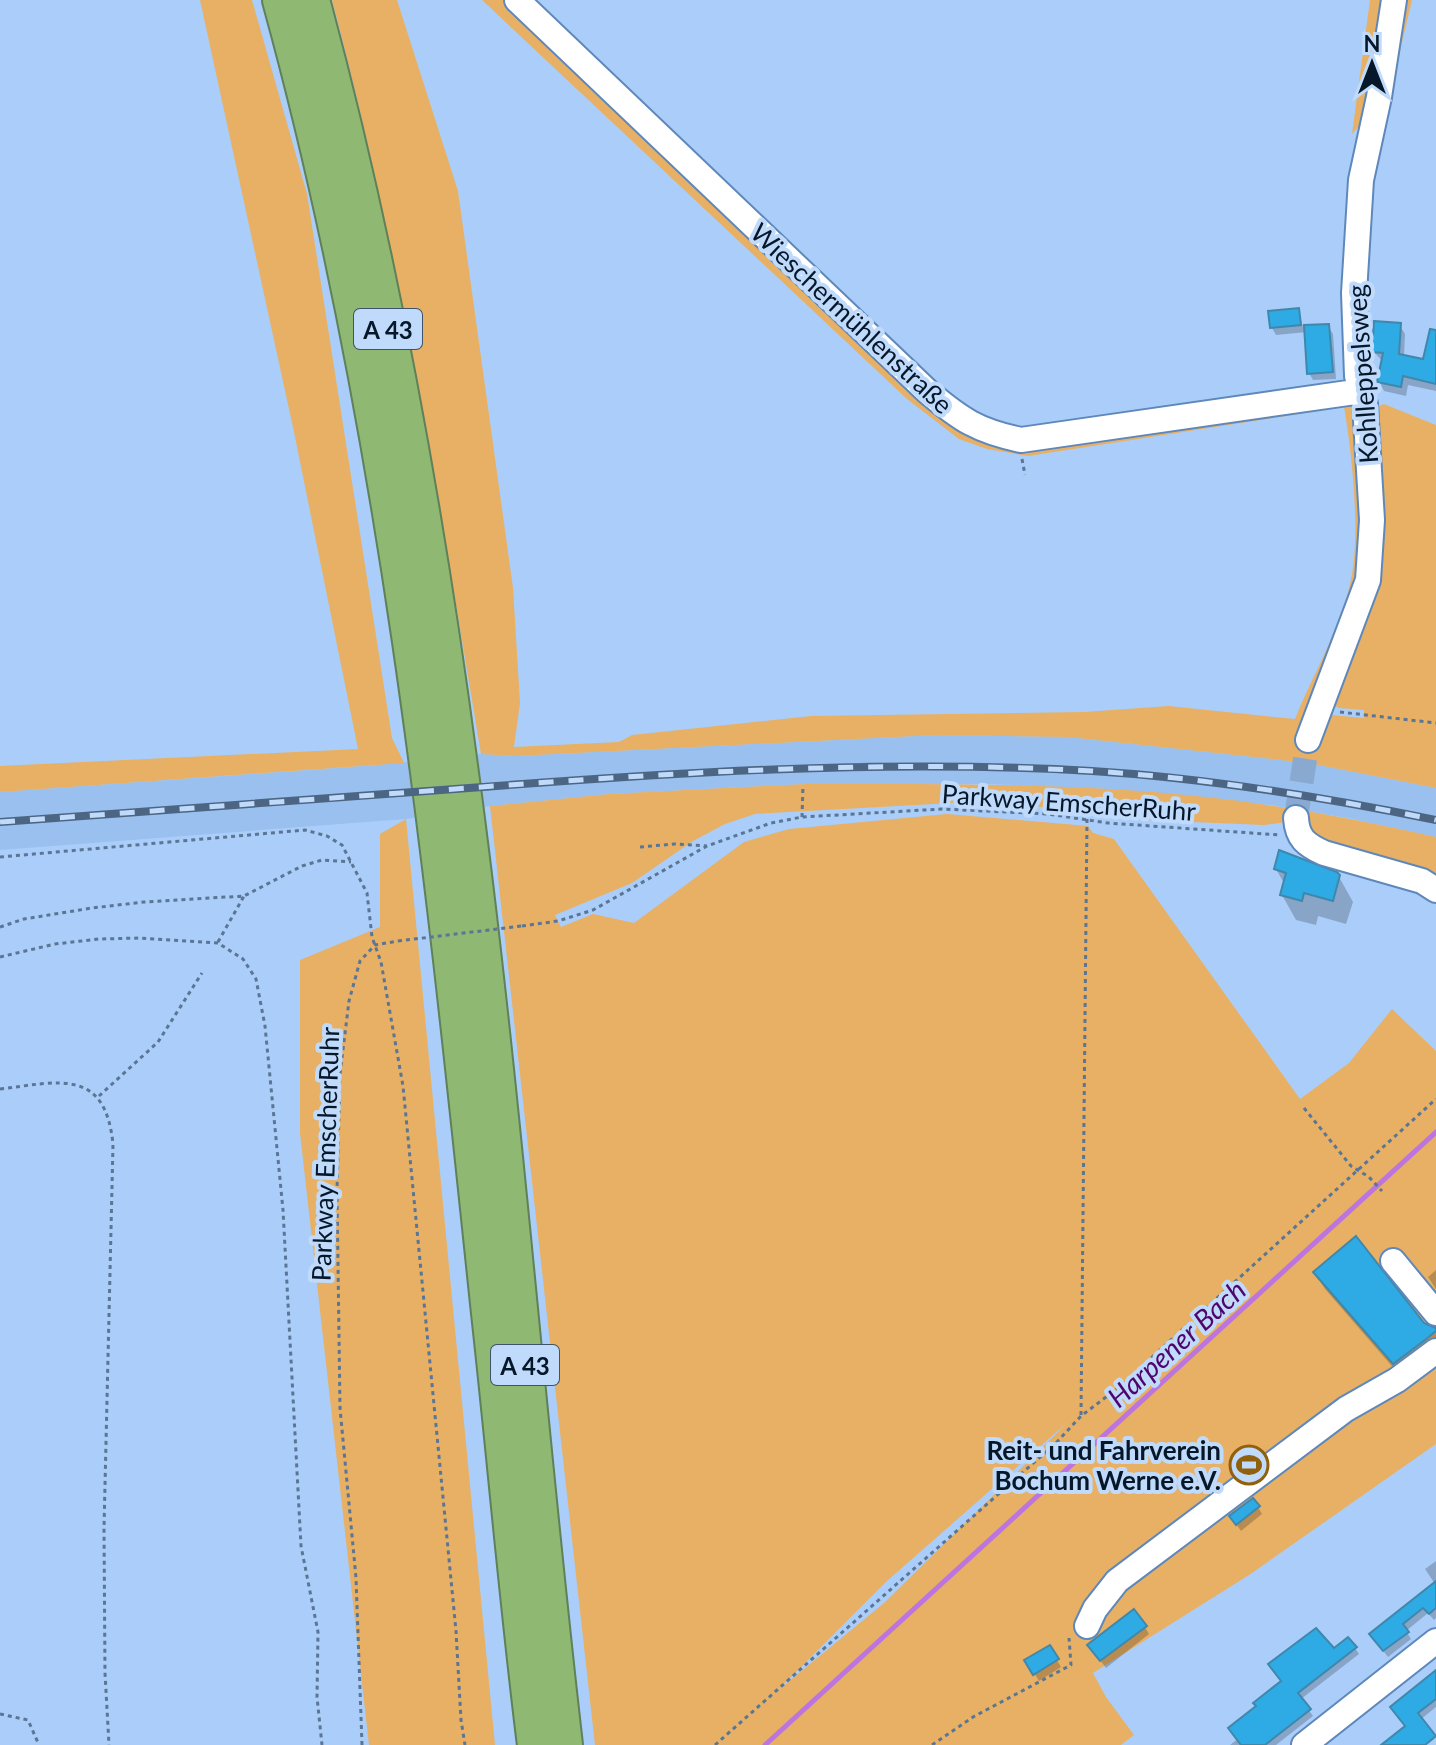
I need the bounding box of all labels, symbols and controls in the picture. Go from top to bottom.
north arrow [1332,24,1412,104]
text: N [1364,30,1380,57]
street label: Wieschermühlenstraße [744,216,960,420]
street label: Kohlleppelsweg [1340,283,1384,465]
road number: A 43 [354,309,422,349]
street label: Parkway EmscherRuhr [941,777,1198,827]
street label: Parkway EmscherRuhr [305,1026,345,1282]
water label: Harpener Bach [1100,1272,1252,1414]
road number: A 43 [491,1345,559,1385]
place label: Reit- und Fahrverein Bochum Werne e.V. [986,1434,1221,1496]
sports icon: Reit- und Fahrverein Bochum Werne e.V. [1228,1444,1270,1486]

